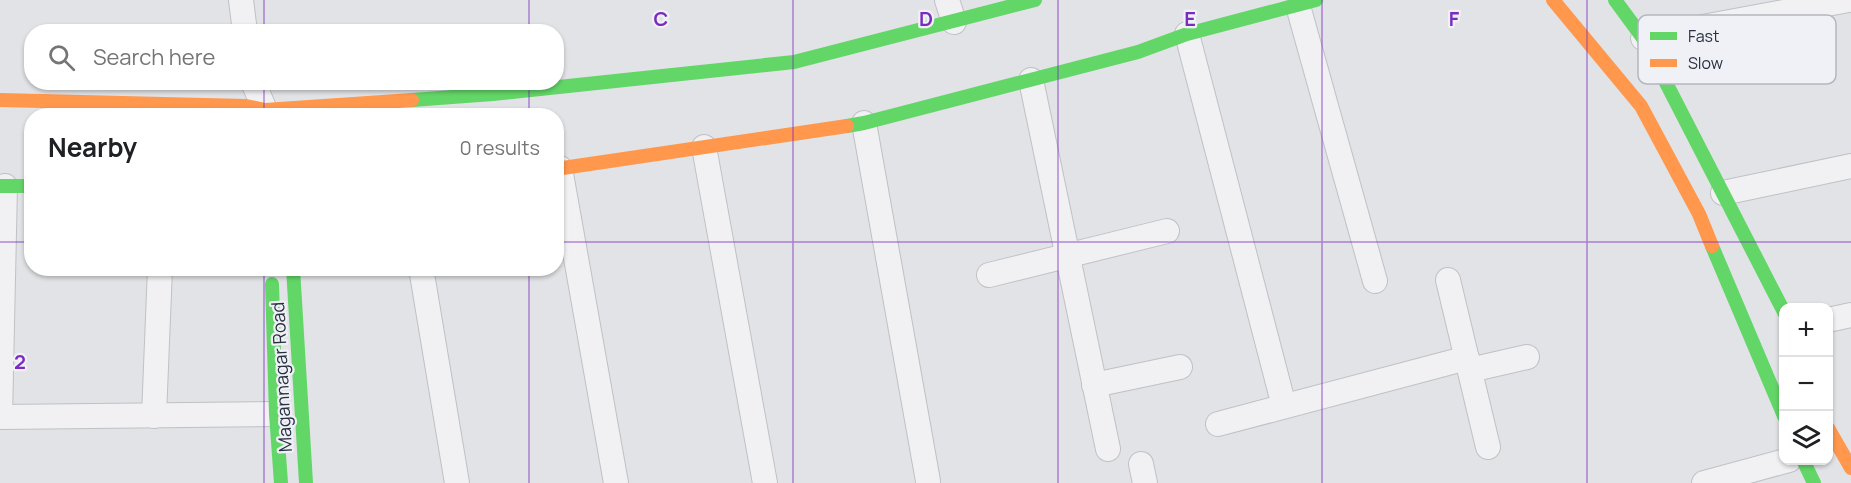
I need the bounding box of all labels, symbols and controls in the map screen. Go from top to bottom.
text: C [654,5,668,32]
text: D [919,5,933,32]
text: E [1184,5,1196,32]
text: F [1449,5,1460,32]
legend [1638,15,1836,84]
search box [24,24,564,90]
text: Fast [1688,25,1719,47]
icon: search [45,41,78,74]
text: Search here [93,42,215,72]
text: Slow [1688,52,1723,74]
text: Nearby [48,129,137,165]
text: 0 results [460,134,540,161]
street label: Magannagar Road [265,301,297,453]
map controls [1779,303,1833,465]
button: + [1779,303,1833,357]
text: 2 [14,348,26,375]
button: − [1779,357,1833,411]
button: layers [1779,411,1833,465]

